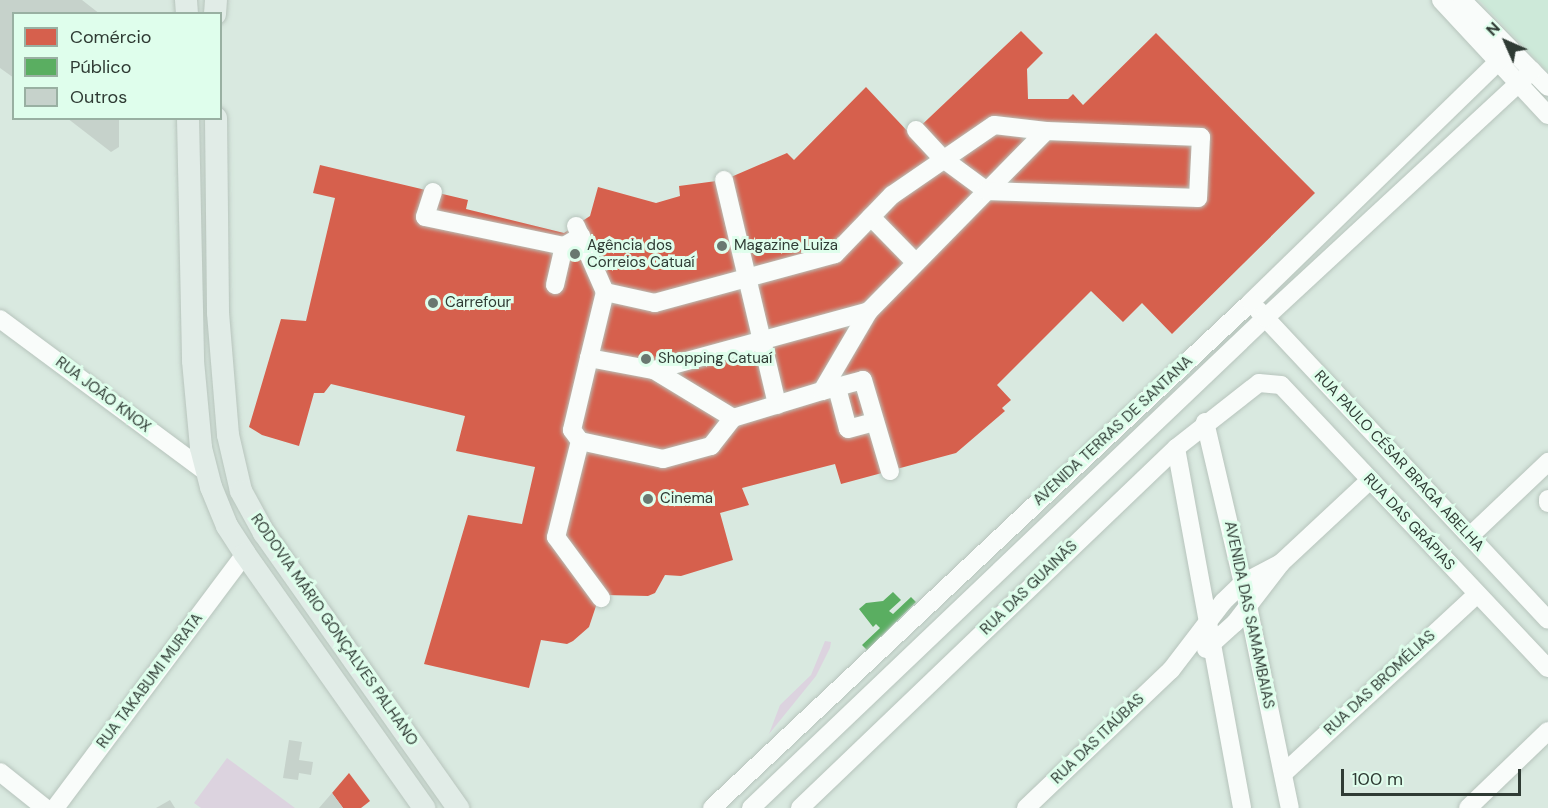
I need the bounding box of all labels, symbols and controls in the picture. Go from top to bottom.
legend [12,12,222,120]
north arrow [1476,12,1536,72]
text: N [1481,17,1504,40]
text: Comércio [70,25,151,49]
text: Público [70,55,131,79]
text: Outros [70,85,127,109]
place label: Agência dos Correios Catuaí [587,236,695,271]
place label: Magazine Luiza [734,237,838,255]
marker: Magazine Luiza [715,239,729,253]
marker: Agência dos Correios Catuaí [568,247,582,261]
place label: Carrefour [445,294,511,312]
marker: Carrefour [426,296,440,310]
place label: Shopping Catuaí [658,350,772,368]
marker: Shopping Catuaí [639,352,653,366]
street label: AVENIDA TERRAS DE SANTANA [1030,352,1196,510]
street label: RUA JOÃO KNOX [52,353,154,437]
street label: RUA PAULO CÉSAR BRAGA ABELHA [1310,367,1488,555]
street label: RUA DAS GRÁPIAS [1360,470,1458,574]
place label: Cinema [660,490,713,508]
marker: Cinema [641,492,655,506]
street label: RODOVIA MÁRIO GONÇALVES PALHANO [247,511,421,749]
street label: AVENIDA DAS SAMAMBAIAS [1220,519,1278,711]
street label: RUA DAS GUAINÃS [977,537,1081,639]
street label: RUA TAKABUMI MURATA [93,610,207,752]
street label: RUA DAS BROMÉLIAS [1321,627,1439,739]
street label: RUA DAS ITAÚBAS [1048,690,1148,788]
scale bar [1344,757,1524,795]
text: 100 m [1352,767,1403,791]

